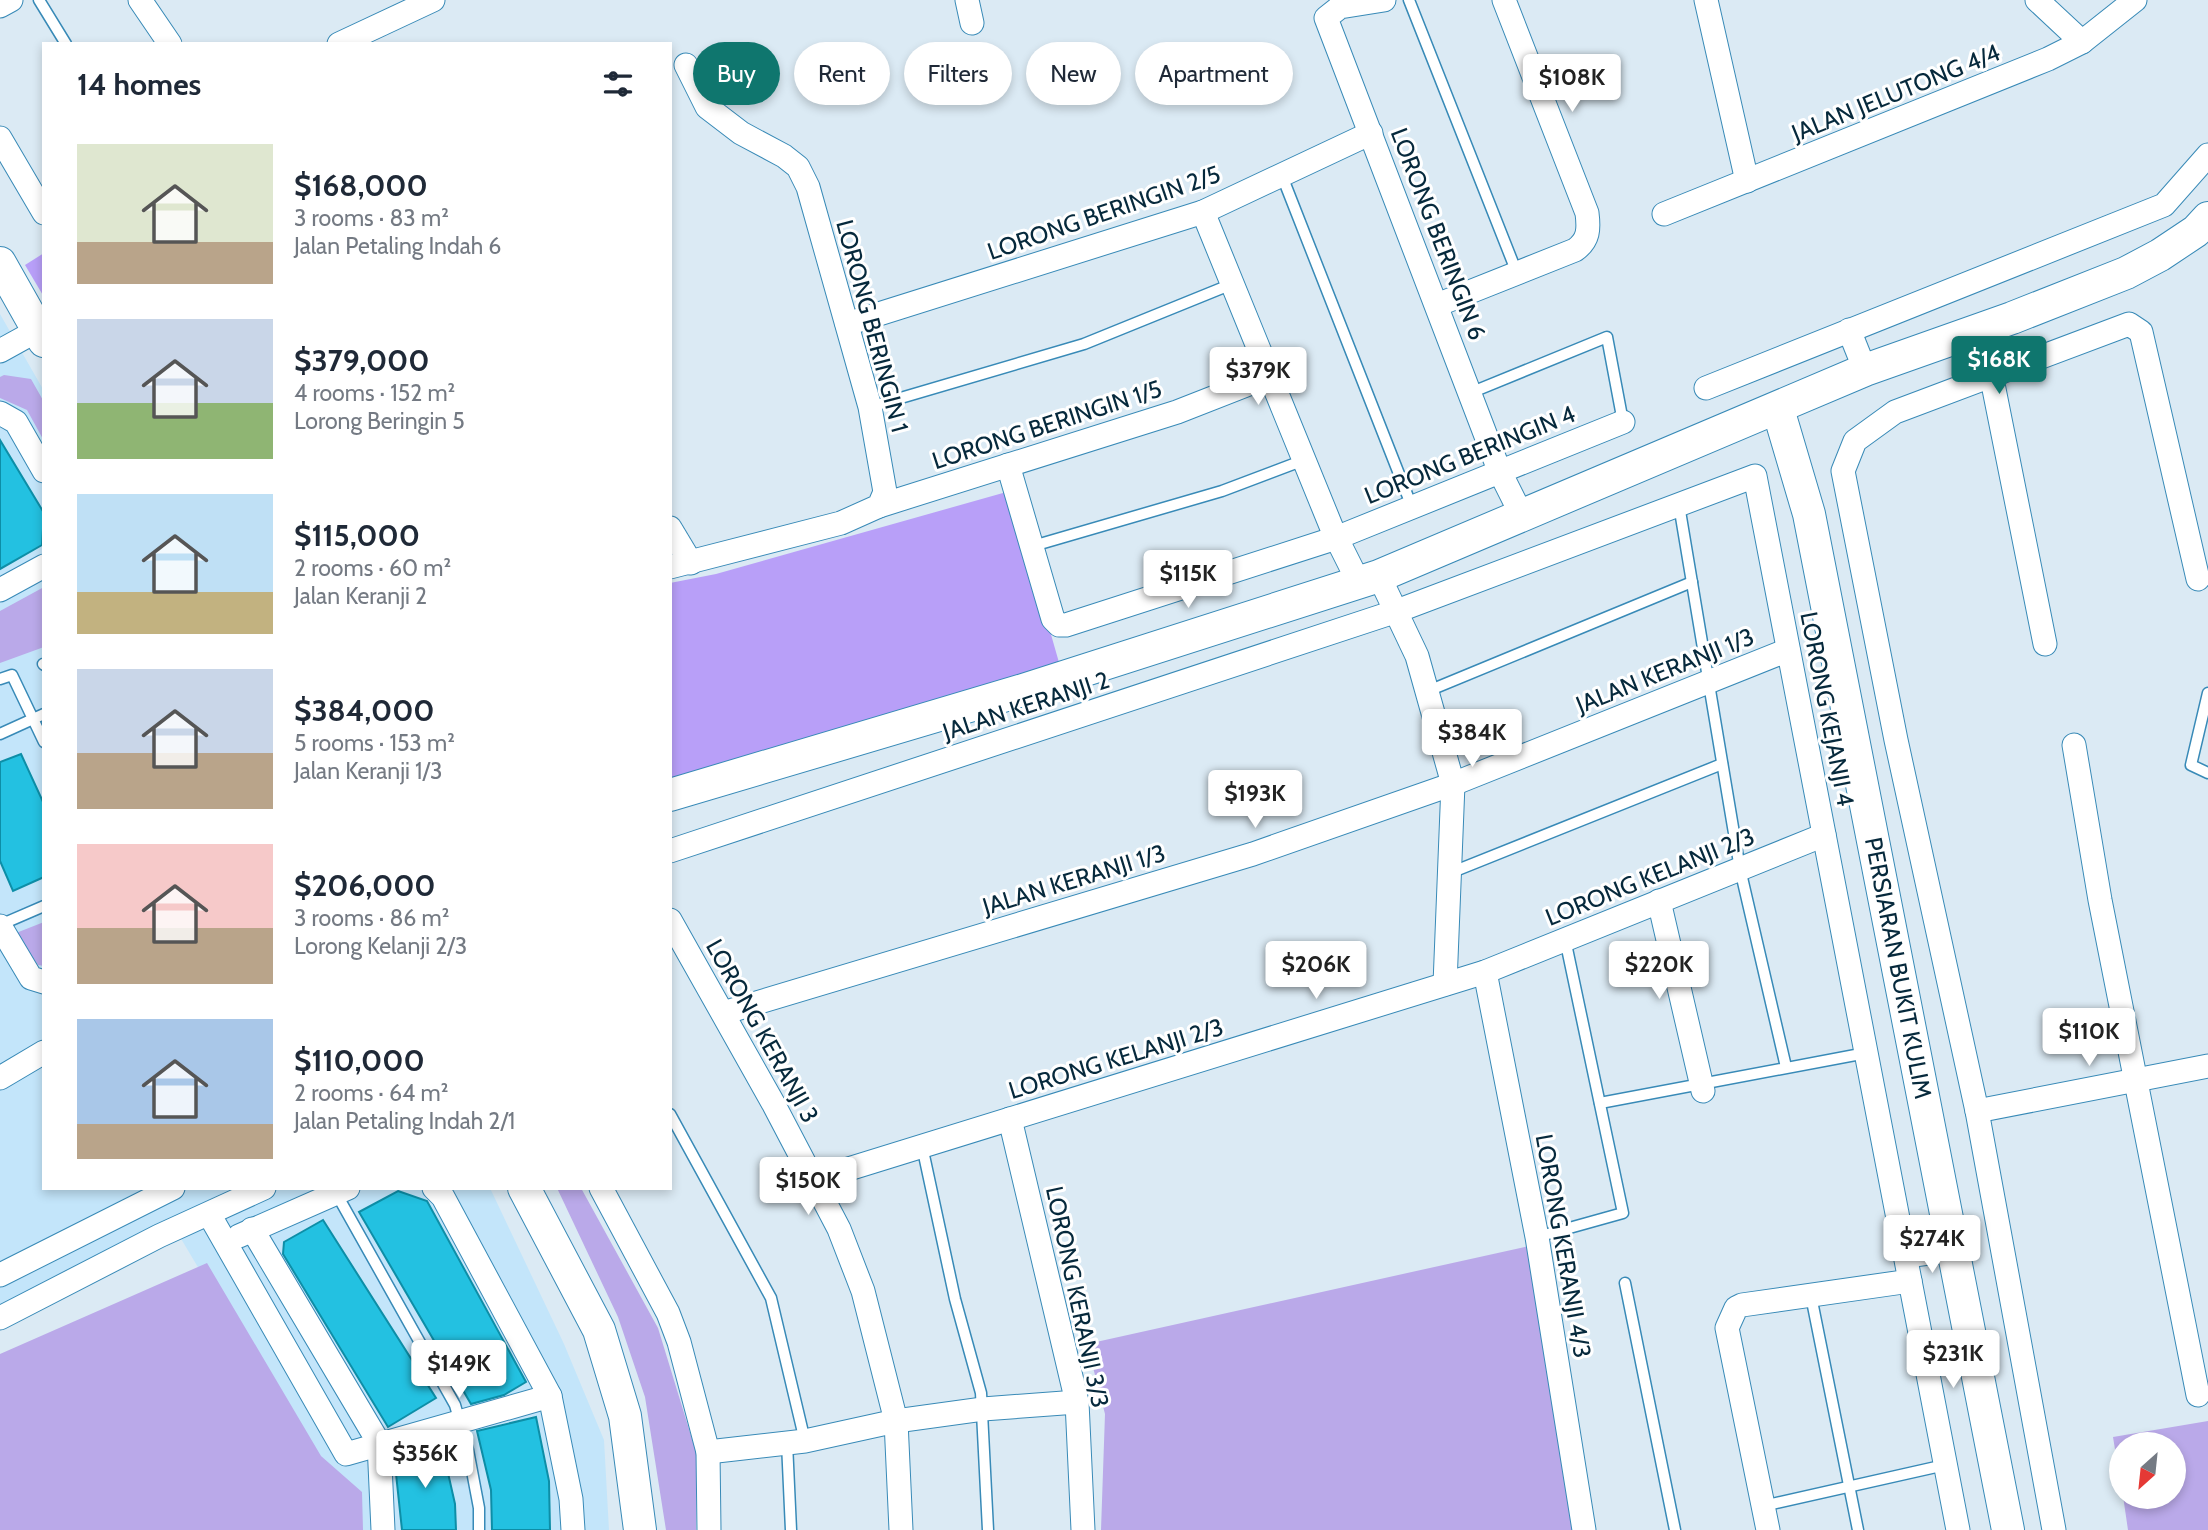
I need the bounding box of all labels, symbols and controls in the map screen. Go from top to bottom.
street label: JALAN JELUTONG 4/4 [1787,37,2004,148]
chip: Buy [693,42,780,105]
chip: Rent [794,42,890,105]
chip: Filters [904,42,1012,105]
chip: New [1026,42,1121,105]
chip: Apartment [1135,42,1293,105]
pin: $108K [1523,54,1621,114]
text: $108K [1539,63,1605,91]
icon: filters [599,65,637,103]
text: 14 homes [77,66,201,103]
street label: LORONG BERINGIN 6 [1385,124,1492,344]
street label: LORONG BERINGIN 2/5 [984,159,1224,266]
text: $168,000 [294,167,428,204]
icon: home [133,172,217,256]
text: 3 rooms · 83 m² [294,204,449,232]
street label: LORONG BERINGIN 1 [830,216,915,435]
text: Jalan Petaling Indah 6 [294,232,501,260]
pin: $168K [1950,336,2048,396]
text: $379,000 [294,342,429,379]
text: $168K [1967,345,2031,373]
icon: home [133,347,217,431]
pin: $379K [1209,348,1307,407]
text: $379K [1226,356,1290,384]
street label: LORONG BERINGIN 1/5 [928,374,1165,475]
text: 4 rooms · 152 m² [294,379,455,407]
street label: LORONG BERINGIN 4 [1360,399,1580,510]
text: Lorong Beringin 5 [294,407,465,435]
text: $115,000 [294,517,420,554]
icon: home [133,522,217,606]
pin: $115K [1139,550,1237,610]
text: 2 rooms · 60 m² [294,554,451,582]
text: $115K [1159,559,1217,587]
text: Jalan Keranji 2 [294,582,427,610]
street label: LORONG KEJANJI 4 [1794,609,1861,809]
street label: JALAN KERANJI 1/3 [1571,622,1758,720]
street label: JALAN KERANJI 2 [938,665,1113,746]
text: $384,000 [294,692,435,729]
icon: home [133,697,217,781]
pin: $384K [1423,710,1521,769]
text: $384K [1438,718,1506,746]
text: 5 rooms · 153 m² [294,729,455,757]
text: Jalan Keranji 1/3 [294,757,443,785]
pin: $193K [1206,770,1304,830]
text: $193K [1224,779,1286,807]
street label: LORONG KELANJI 2/3 [1541,821,1759,932]
street label: PERSIARAN BUKIT KULIM [1859,835,1938,1101]
street label: JALAN KERANJI 1/3 [978,838,1169,921]
text: $206,000 [294,867,436,904]
icon: home [133,872,217,956]
text: 3 rooms · 86 m² [294,904,449,932]
text: Lorong Kelanji 2/3 [294,932,467,960]
street label: LORONG KERANJI 3 [700,934,825,1127]
pin: $206K [1267,942,1365,1001]
pin: $220K [1610,942,1708,1001]
text: $206K [1281,950,1351,978]
text: $220K [1625,950,1693,978]
pin: $110K [2040,1009,2138,1068]
street label: LORONG KELANJI 2/3 [1005,1012,1227,1105]
text: $110K [2059,1017,2119,1045]
text: $110,000 [294,1042,425,1079]
icon: home [133,1047,217,1131]
text: 2 rooms · 64 m² [294,1079,448,1107]
text: Jalan Petaling Indah 2/1 [294,1107,515,1135]
street label: LORONG KERANJI 4/3 [1530,1132,1597,1360]
pin: $150K [759,1158,857,1217]
text: $150K [776,1166,840,1194]
street label: LORONG KERANJI 3/3 [1040,1183,1115,1410]
pin: $274K [1883,1216,1981,1275]
text: $274K [1899,1224,1965,1252]
pin: $231K [1904,1330,2002,1390]
text: $231K [1923,1339,1983,1367]
pin: $149K [410,1340,508,1400]
text: $149K [427,1349,491,1377]
pin: $356K [376,1430,474,1490]
north arrow [2109,1432,2186,1508]
map controls [2109,1432,2186,1509]
text: $356K [392,1439,458,1467]

